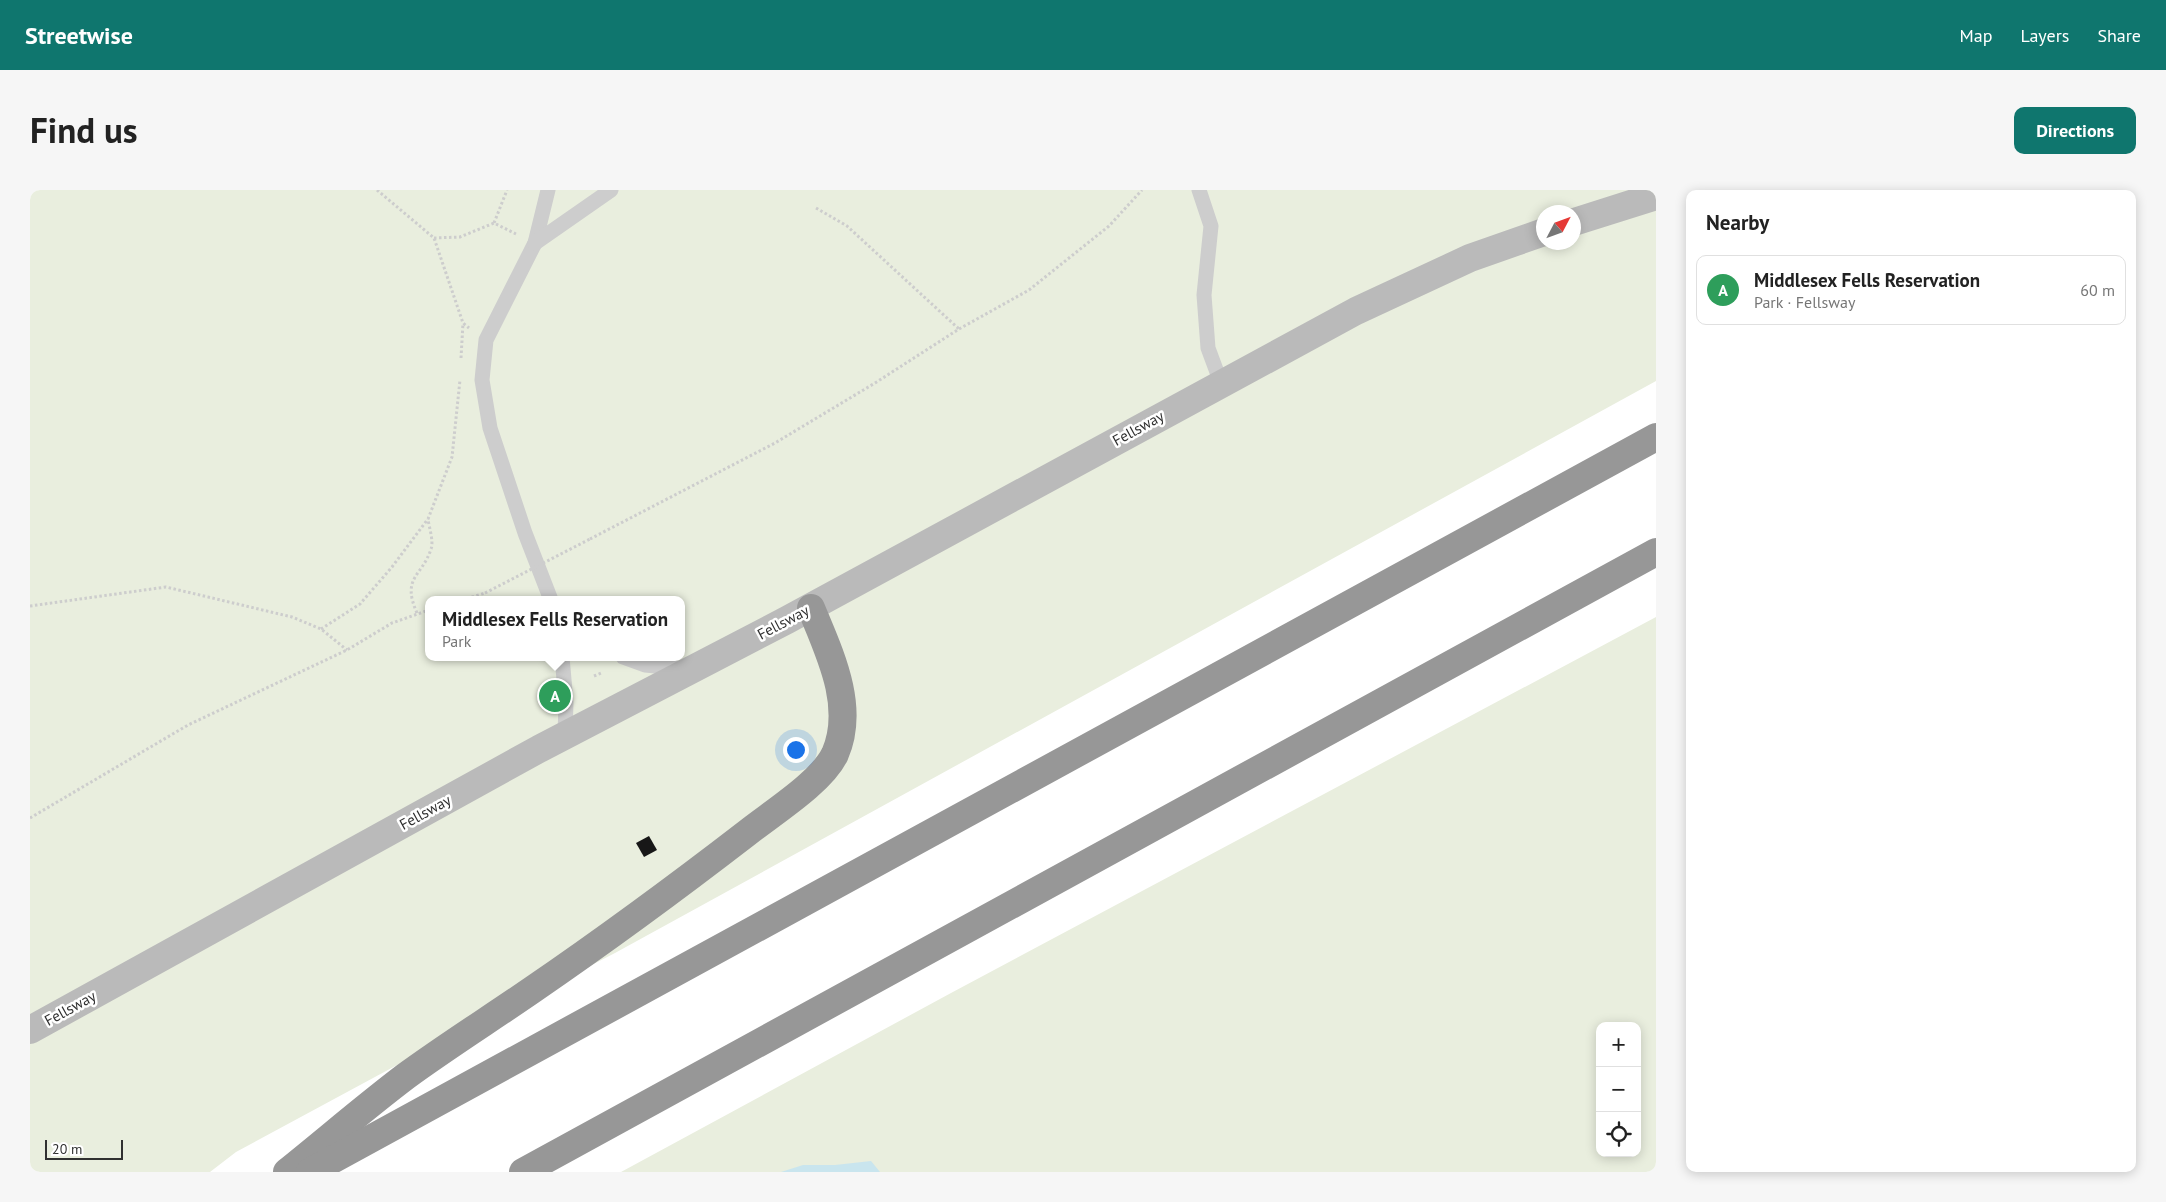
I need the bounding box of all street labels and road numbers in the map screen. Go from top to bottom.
street label: Fellsway [1109,406,1167,450]
street label: Fellsway [754,600,812,644]
street label: Fellsway [396,790,454,834]
street label: Fellsway [41,986,99,1030]

